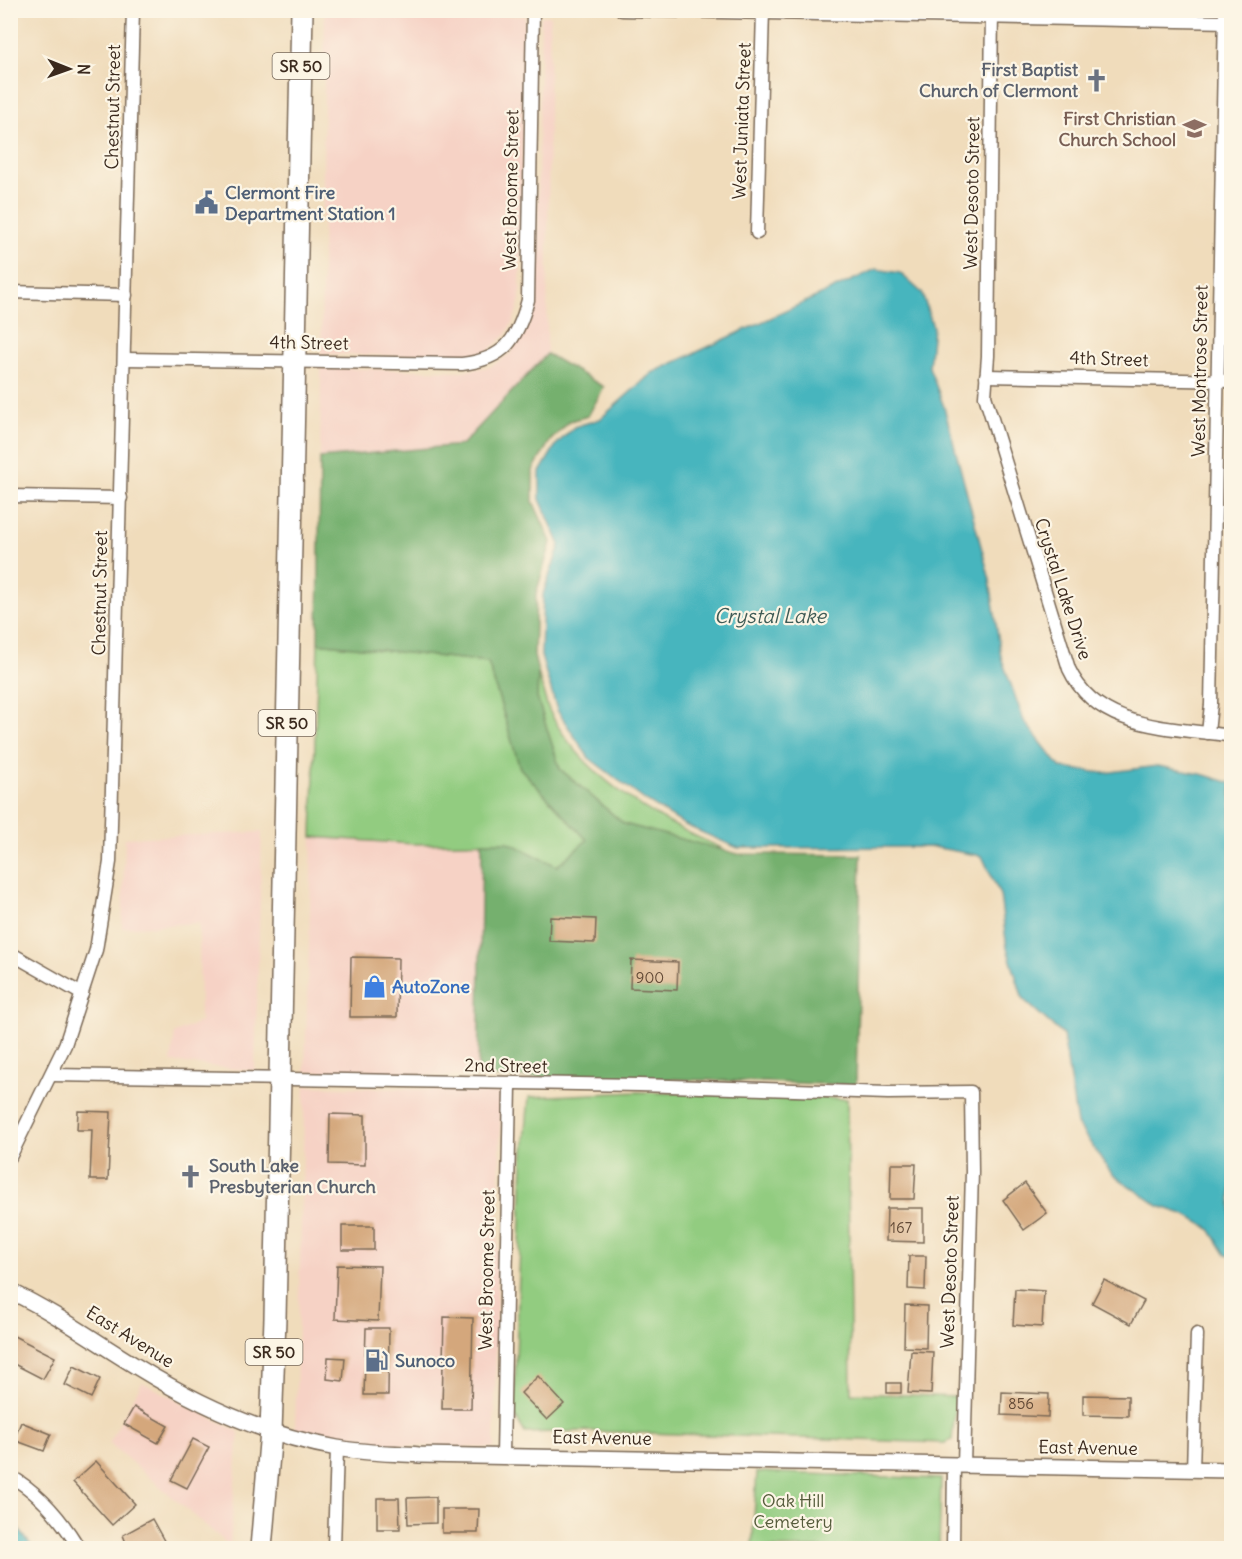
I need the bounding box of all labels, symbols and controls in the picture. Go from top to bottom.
north arrow [39,39,99,99]
street label: West Juniata Street [727,42,756,200]
street label: Chestnut Street [100,44,125,170]
road number: SR 50 [272,53,330,79]
place label: First Baptist Church of Clermont [919,58,1079,102]
text: N [74,64,94,75]
church icon: First Baptist Church of Clermont [1083,67,1109,93]
place label: First Christian Church School [1059,107,1177,151]
street label: West Broome Street [498,109,523,271]
street label: West Desoto Street [959,116,984,270]
school or university icon: First Christian Church School [1181,116,1207,142]
place label: Clermont Fire Department Station 1 [225,181,396,225]
public building icon: Clermont Fire Department Station 1 [194,190,220,216]
street label: West Montrose Street [1186,285,1213,457]
street label: 4th Street [269,330,349,355]
street label: 4th Street [1069,346,1149,371]
street label: Crystal Lake Drive [1030,515,1097,663]
street label: Chestnut Street [87,530,112,656]
water label: Crystal Lake [714,603,827,628]
road number: SR 50 [258,710,316,736]
house number: 900 [636,968,664,987]
shop icon: AutoZone [361,974,387,1000]
place label: AutoZone [392,975,470,998]
street label: 2nd Street [464,1053,548,1078]
place label: South Lake Presbyterian Church [209,1154,377,1198]
church icon: South Lake Presbyterian Church [178,1163,204,1189]
street label: West Broome Street [474,1189,499,1351]
street label: West Desoto Street [935,1195,964,1349]
house number: 167 [890,1218,912,1237]
street label: East Avenue [82,1300,179,1373]
road number: SR 50 [246,1339,302,1365]
fuel station icon: Sunoco [364,1348,390,1374]
place label: Sunoco [395,1349,455,1372]
house number: 856 [1008,1394,1034,1413]
street label: East Avenue [552,1425,652,1450]
street label: East Avenue [1038,1435,1138,1460]
park label: Oak Hill Cemetery [753,1489,833,1533]

